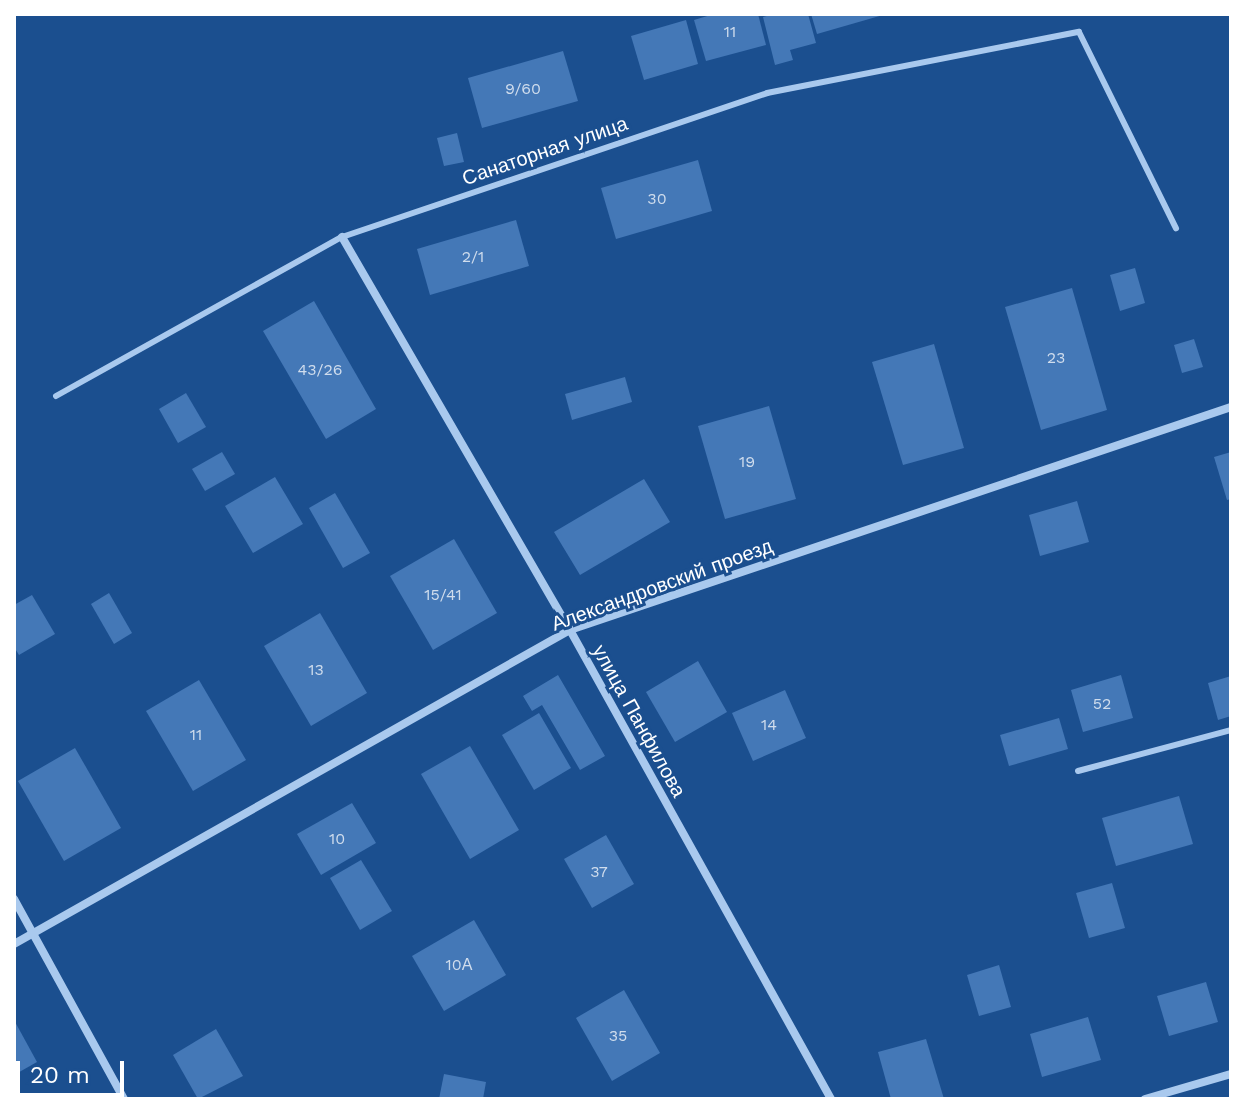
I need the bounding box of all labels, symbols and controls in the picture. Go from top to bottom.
house number: 11 [724,22,736,42]
house number: 9/60 [505,79,541,99]
street label: Санаторная улица [459,111,631,191]
house number: 30 [647,189,667,209]
house number: 2/1 [462,247,484,267]
house number: 23 [1047,348,1065,368]
house number: 43/26 [297,360,343,380]
house number: 19 [739,452,755,472]
street label: Александровский проезд [548,534,776,636]
house number: 15/41 [424,585,462,605]
street label: улица Панфилова [587,641,691,801]
house number: 13 [308,660,324,680]
house number: 52 [1093,694,1111,714]
house number: 14 [761,715,777,735]
house number: 11 [190,725,202,745]
house number: 10 [329,829,345,849]
house number: 37 [590,862,608,882]
house number: 10А [446,955,472,975]
house number: 35 [609,1026,627,1046]
scale bar [20,1045,128,1095]
text: 20 m [30,1061,90,1089]

